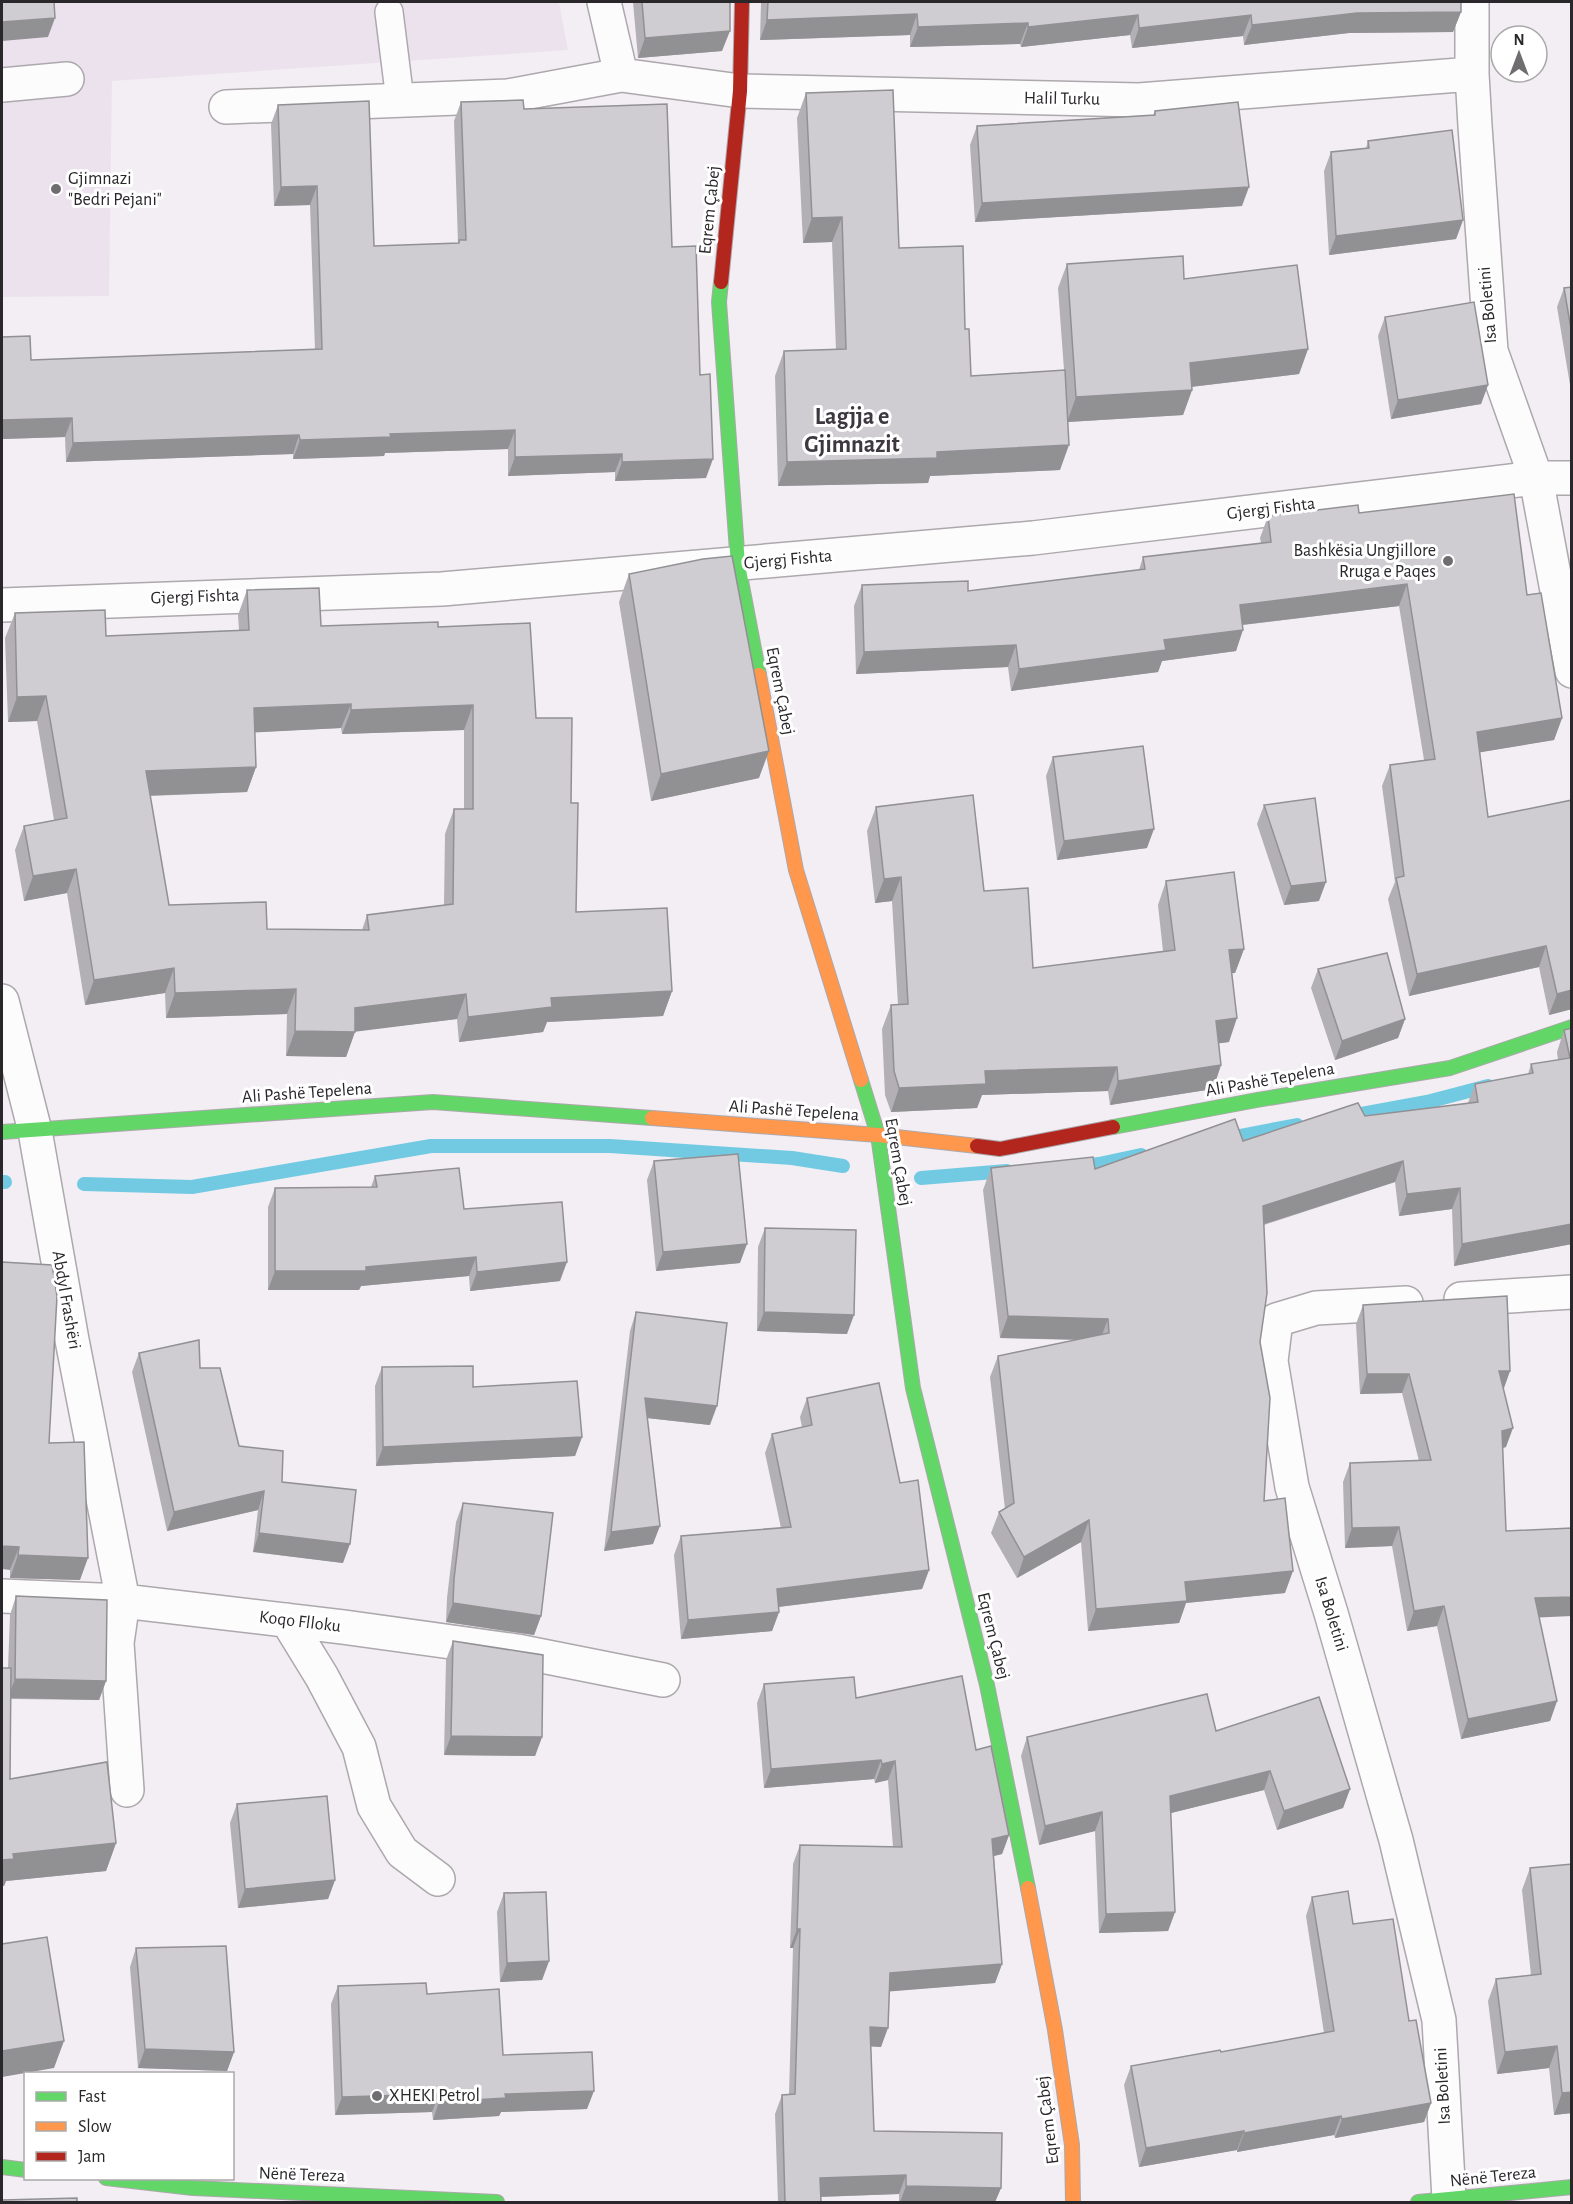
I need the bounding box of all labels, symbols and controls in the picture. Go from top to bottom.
north arrow [1489,24,1549,84]
text: N [1513,32,1525,48]
street label: Halil Turku [1024,89,1100,109]
street label: Eqrem Çabej [696,165,724,255]
place label: Gjimnazi "Bedri Pejani" [68,170,162,209]
marker: Gjimnazi "Bedri Pejani" [49,182,63,196]
street label: Isa Boletini [1476,266,1500,344]
district label: Lagjja e Gjimnazit [804,405,900,457]
street label: Gjergj Fishta [1226,495,1316,523]
place label: Bashkësia Ungjillore Rruga e Paqes [1293,542,1436,581]
street label: Gjergj Fishta [743,547,833,573]
marker: Bashkësia Ungjillore Rruga e Paqes [1441,554,1455,568]
street label: Gjergj Fishta [150,586,240,608]
street label: Eqrem Çabej [763,646,797,736]
street label: Ali Pashë Tepelena [1204,1060,1336,1100]
street label: Ali Pashë Tepelena [241,1079,373,1107]
street label: Ali Pashë Tepelena [728,1097,860,1125]
street label: Eqrem Çabej [881,1117,915,1207]
street label: Abdyl Frashëri [48,1249,84,1351]
street label: Isa Boletini [1311,1574,1351,1654]
street label: Eqrem Çabej [974,1591,1012,1681]
street label: Koqo Flloku [258,1608,342,1636]
street label: Isa Boletini [1432,2047,1454,2125]
legend [24,2072,234,2180]
street label: Eqrem Çabej [1034,2075,1062,2165]
place label: XHEKI Petrol [389,2087,480,2105]
text: Fast [78,2088,106,2106]
marker: XHEKI Petrol [370,2089,384,2103]
text: Slow [78,2118,111,2136]
text: Jam [78,2148,106,2166]
street label: Nënë Tereza [258,2164,346,2186]
street label: Nënë Tereza [1449,2164,1537,2190]

